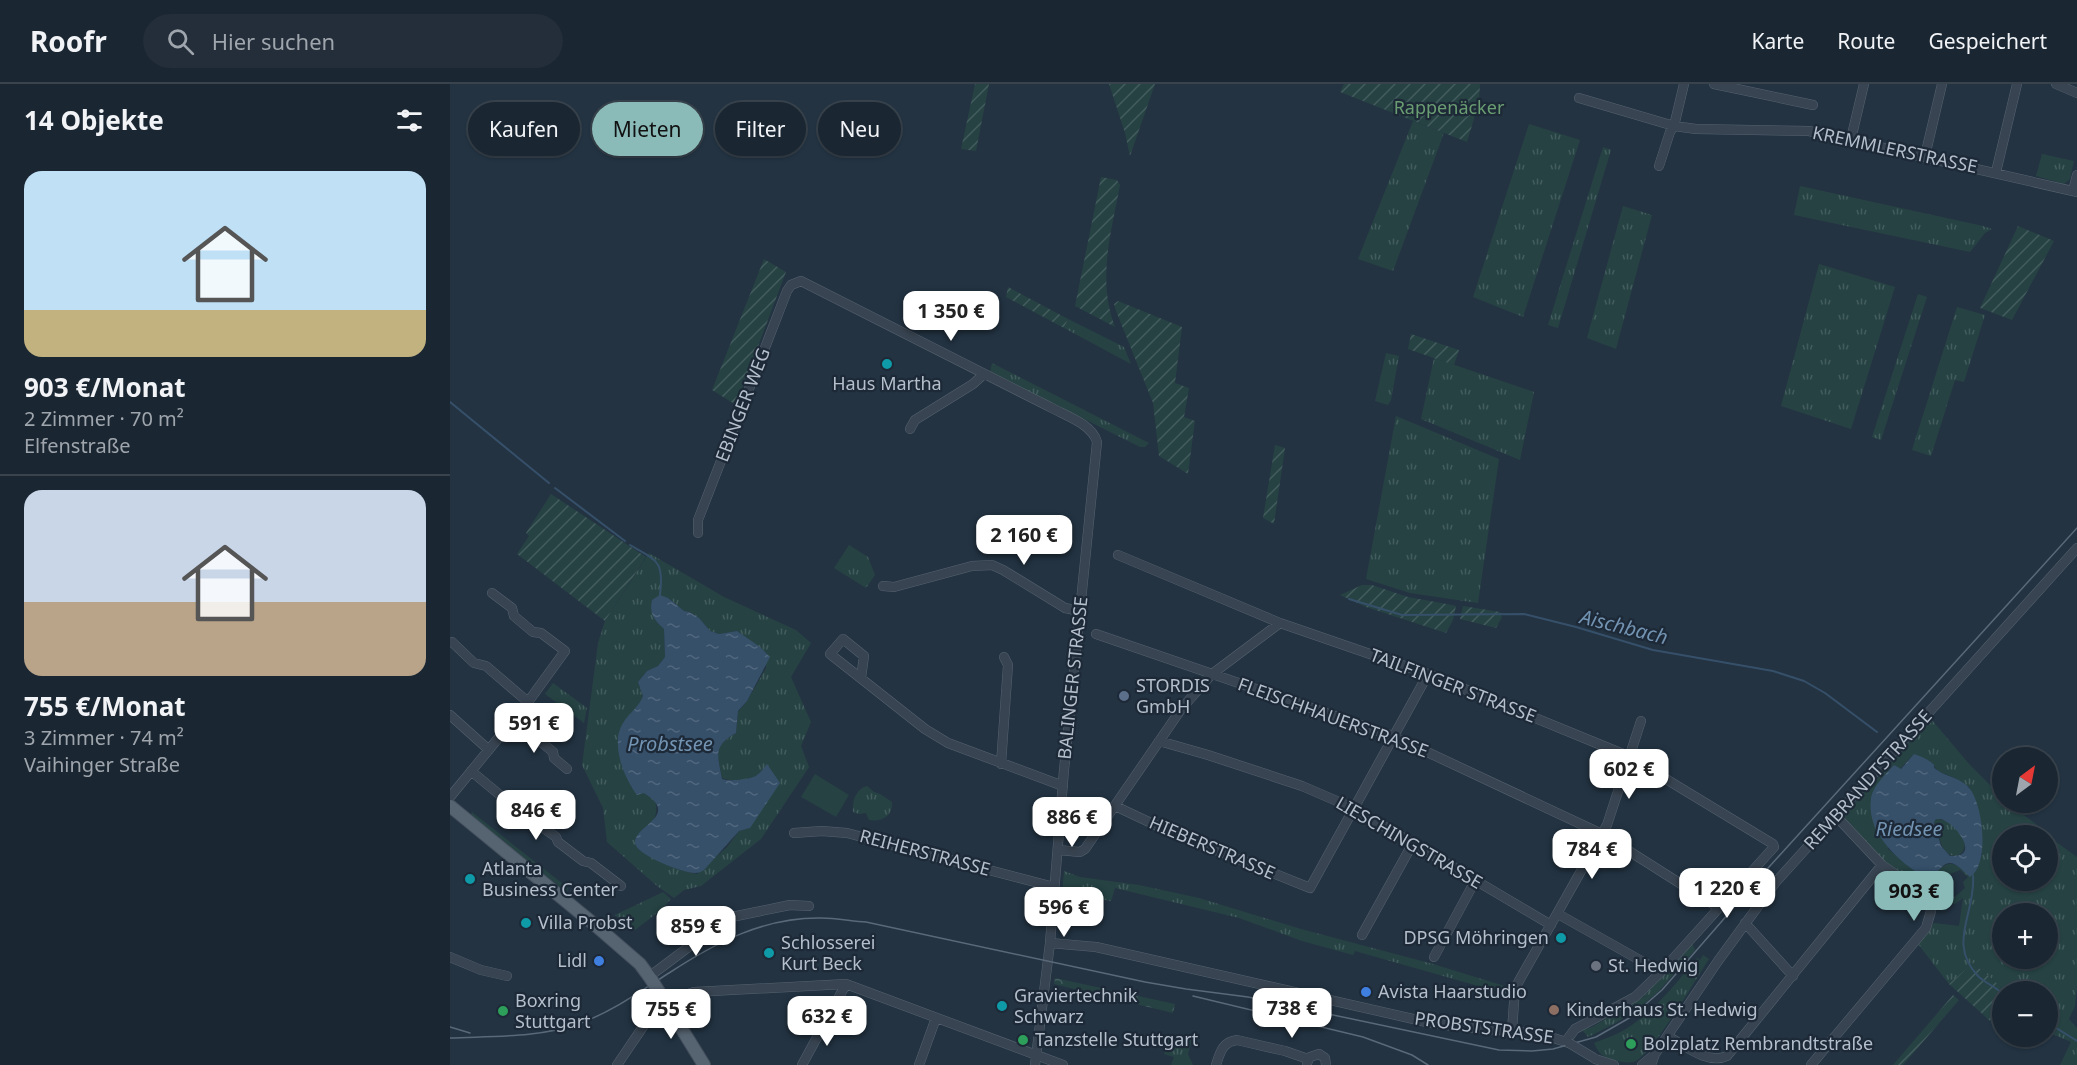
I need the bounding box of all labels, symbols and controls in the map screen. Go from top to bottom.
search box [143,14,563,68]
text: Roofr [30,22,107,60]
icon: search [164,25,197,58]
text: Hier suchen [212,26,335,56]
text: Karte [1751,27,1804,55]
text: Route [1837,27,1895,55]
text: Gespeichert [1928,27,2047,55]
park label: Rappenäcker [1394,95,1505,119]
text: 14 Objekte [24,102,164,138]
chip: Kaufen [468,102,580,156]
chip: Mieten [592,102,703,156]
chip: Filter [715,102,806,156]
chip: Neu [818,102,901,156]
icon: filters [393,104,426,137]
street label: KREMMLERSTRASSE [1811,120,1980,178]
icon: home [171,210,279,318]
pin: 1 350 € [896,291,1006,342]
text: 1 350 € [917,297,985,324]
street label: EBINGER WEG [709,344,775,465]
marker: Haus Martha [880,357,894,371]
text: 903 €/Monat [24,369,186,405]
place label: Haus Martha [832,371,942,395]
text: 2 Zimmer · 70 m² [24,405,184,432]
text: Elfenstraße [24,432,131,459]
pin: 2 160 € [969,515,1079,566]
text: 2 160 € [990,521,1058,548]
icon: home [171,529,279,637]
street label: BALINGER STRASSE [1052,595,1092,761]
water label: Aischbach [1576,602,1671,650]
street label: TAILFINGER STRASSE [1367,642,1540,728]
street label: FLEISCHHAUERSTRASSE [1235,671,1432,763]
place label: STORDIS GmbH [1136,673,1210,718]
text: 755 €/Monat [24,688,186,724]
marker: STORDIS GmbH [1117,689,1131,703]
pin: 591 € [492,703,576,754]
street label: REMBRANDTSTRASSE [1798,704,1937,854]
text: 591 € [509,709,559,736]
text: 3 Zimmer · 74 m² [24,724,184,751]
water label: Probstsee [627,730,713,757]
north arrow [1992,747,2058,813]
map controls [1992,747,2058,1047]
pin: 602 € [1587,749,1671,800]
text: Vaihinger Straße [24,751,180,778]
text: 602 € [1604,755,1654,782]
pin: 846 € [494,790,578,841]
street label: LIESCHINGSTRASSE [1332,790,1487,894]
text: 846 € [511,796,561,823]
pin: 886 € [1030,797,1114,848]
text: 886 € [1047,803,1097,830]
street label: HIEBERSTRASSE [1146,810,1279,884]
water label: Riedsee [1876,815,1942,842]
street label: REIHERSTRASSE [857,823,993,881]
button: locate [1992,825,2058,891]
pin: 784 € [1550,829,1634,880]
text: 784 € [1567,835,1617,862]
place label: Atlanta Business Center [482,856,619,901]
pin: 1 220 € [1672,868,1782,919]
pin: 903 € [1872,871,1956,922]
marker: Atlanta Business Center [463,872,477,886]
text: 1 220 € [1693,874,1761,901]
text: 903 € [1889,877,1939,904]
pin: 596 € [1022,887,1106,938]
text: 596 € [1039,893,1089,920]
button: + [1992,903,2058,969]
pin: 859 € [654,906,738,957]
place label: Villa Probst [538,910,633,934]
text: 859 € [671,912,721,939]
marker: Villa Probst [519,916,533,930]
place label: DPSG Möhringen [1403,925,1549,949]
place label: Schlosserei Kurt Beck [781,930,875,975]
marker: DPSG Möhringen [1554,931,1568,945]
marker: Schlosserei Kurt Beck [762,946,776,960]
place label: Lidl [557,948,587,972]
place label: St. Hedwig [1608,953,1698,977]
marker: Lidl [592,954,606,968]
marker: St. Hedwig [1589,959,1603,973]
place label: Avista Haarstudio [1378,979,1527,1003]
button: − [1992,981,2058,1047]
place label: Graviertechnik Schwarz [1014,983,1138,1028]
marker: Avista Haarstudio [1359,985,1373,999]
place label: Boxring Stuttgart [515,988,591,1033]
pin: 738 € [1250,988,1334,1039]
pin: 755 € [629,989,713,1040]
text: 738 € [1267,994,1317,1021]
text: 755 € [646,995,696,1022]
pin: 632 € [785,996,869,1047]
place label: Kinderhaus St. Hedwig [1566,997,1758,1021]
marker: Graviertechnik Schwarz [995,999,1009,1013]
text: 632 € [802,1002,852,1029]
marker: Kinderhaus St. Hedwig [1547,1003,1561,1017]
marker: Boxring Stuttgart [496,1004,510,1018]
street label: PROBSTSTRASSE [1413,1005,1555,1049]
place label: Tanzstelle Stuttgart [1035,1027,1199,1051]
place label: Bolzplatz Rembrandtstraße [1643,1031,1873,1055]
marker: Tanzstelle Stuttgart [1016,1033,1030,1047]
marker: Bolzplatz Rembrandtstraße [1624,1037,1638,1051]

